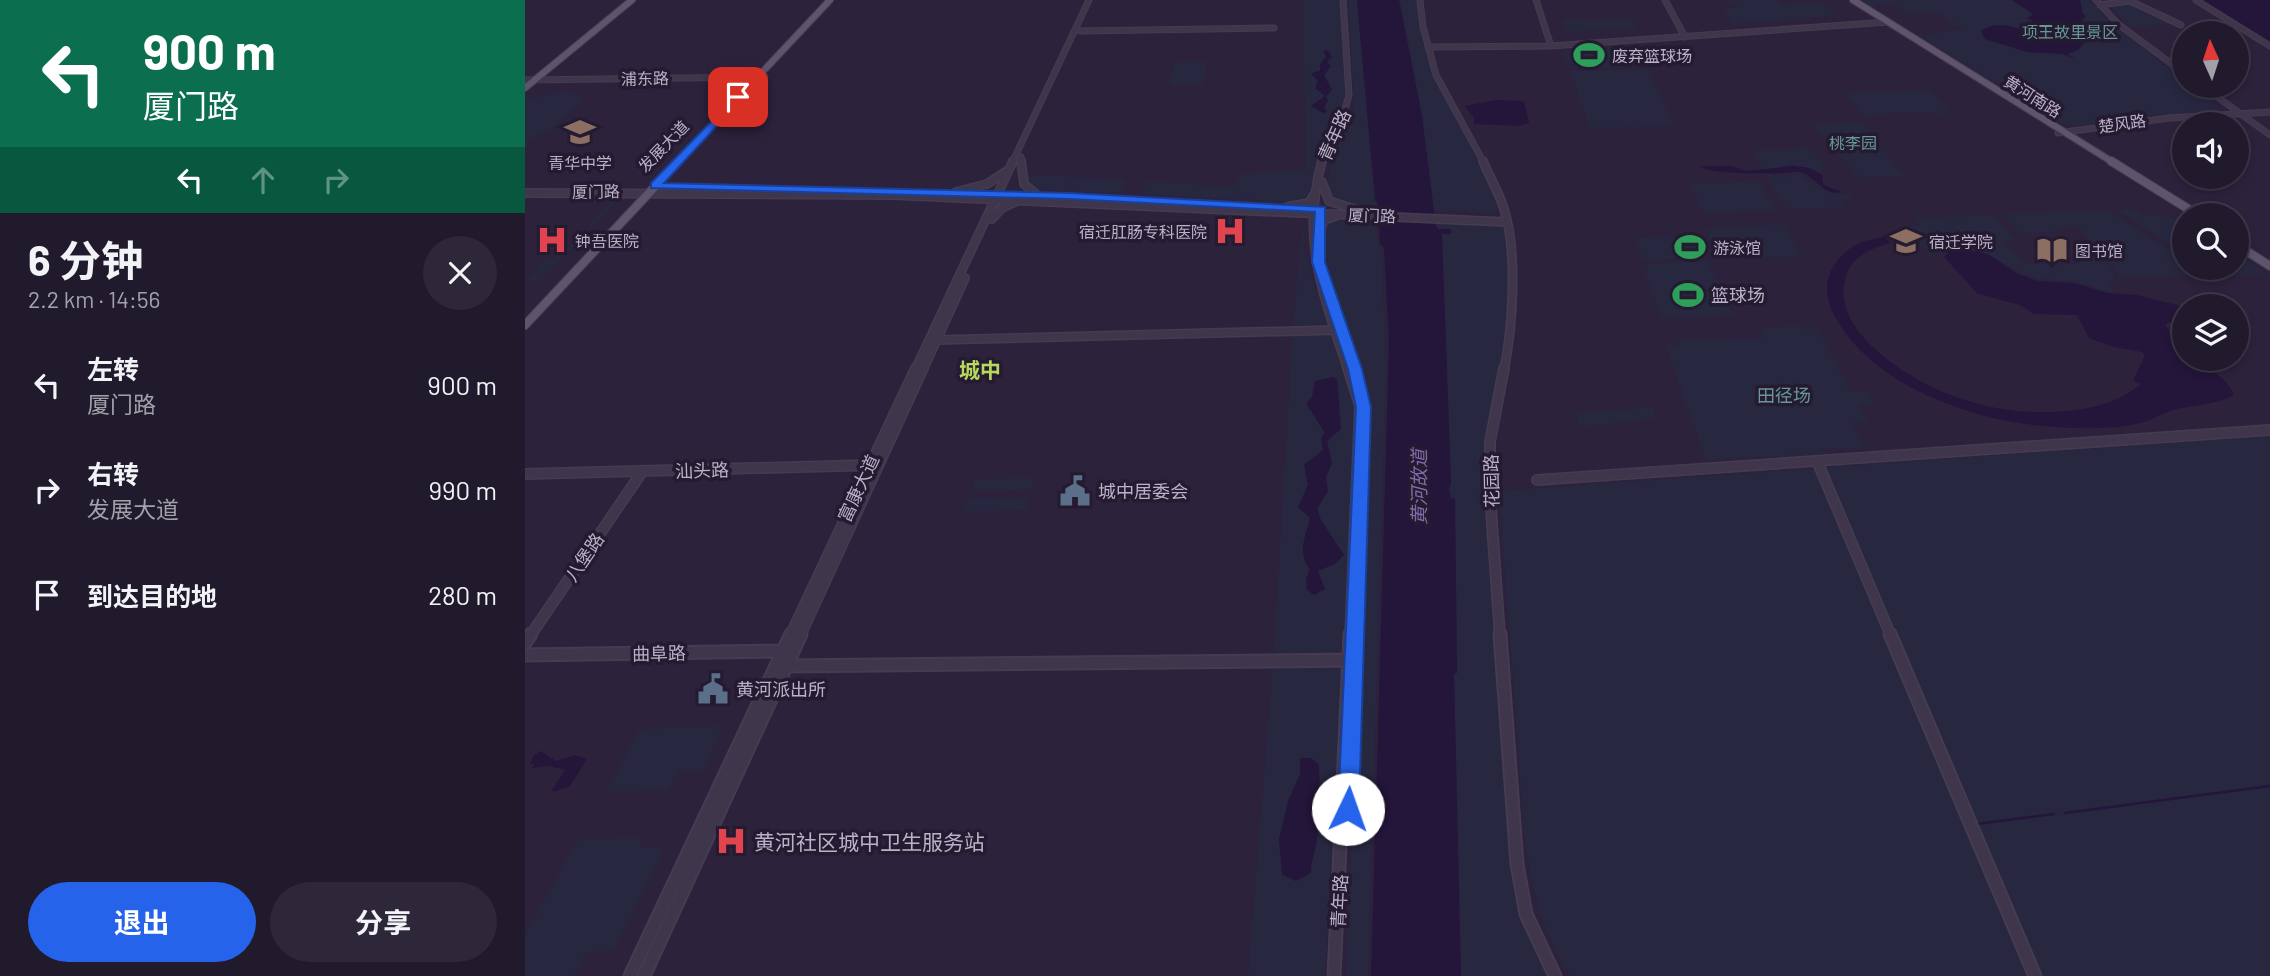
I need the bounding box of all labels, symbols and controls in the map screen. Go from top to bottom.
text: 900 m [143,21,276,80]
north arrow [2172,21,2249,98]
map controls [2172,21,2249,371]
park label: 项王故里景区 [2022,22,2118,41]
icon: left [28,28,119,119]
sports icon: 废弃篮球场 [1572,38,1606,72]
place label: 废弃篮球场 [1612,46,1692,65]
pin [708,67,768,127]
street label: 浦东路 [621,68,669,88]
street label: 黄河南路 [2001,71,2065,121]
icon: arrive [719,78,757,116]
text: 厦门路 [143,86,239,124]
street label: 青年路 [1313,106,1355,164]
street label: 楚风路 [2097,110,2147,136]
button: sound [2172,112,2249,189]
school or university icon: 青华中学 [563,115,597,149]
street label: 发展大道 [634,116,692,176]
park label: 桃李园 [1829,133,1877,152]
place label: 青华中学 [548,153,612,172]
icon: left [171,161,209,199]
icon: ahead [244,161,282,199]
icon: right [317,161,355,199]
street label: 厦门路 [572,181,620,201]
button: search [2172,203,2249,280]
street label: 厦门路 [1348,205,1396,225]
hospital icon: 宿迁肛肠专科医院 [1213,214,1247,248]
place label: 宿迁肛肠专科医院 [1079,222,1207,241]
hospital icon: 钟吾医院 [535,223,569,257]
school or university icon: 宿迁学院 [1889,224,1923,258]
sports icon: 游泳馆 [1673,230,1707,264]
place label: 钟吾医院 [575,231,639,250]
place label: 宿迁学院 [1929,232,1993,251]
library icon: 图书馆 [2035,233,2069,267]
text: 6 分钟 [28,234,143,284]
button: close [423,236,497,310]
place label: 游泳馆 [1713,238,1761,257]
place label: 图书馆 [2075,241,2123,260]
sports icon: 篮球场 [1671,278,1705,312]
place label: 篮球场 [1711,284,1765,306]
text: 2.2 km · 14:56 [28,285,160,313]
button: layers [2172,294,2249,371]
text: 左转 [87,353,139,384]
district label: 城中 [959,357,1001,382]
icon: left [28,366,66,404]
text: 900 m [427,369,497,400]
park label: 田径场 [1757,384,1811,406]
text: 厦门路 [87,390,156,418]
water label: 黄河故道 [1407,446,1430,525]
street label: 富康大道 [833,451,883,525]
street label: 花园路 [1480,454,1502,508]
text: 右转 [87,458,139,489]
street label: 汕头路 [675,458,729,482]
icon: right [28,471,66,509]
text: 990 m [429,474,497,505]
public building icon: 城中居委会 [1058,474,1092,508]
place label: 城中居委会 [1098,480,1188,502]
text: 发展大道 [87,495,179,523]
street label: 八堡路 [560,528,608,586]
icon: arrive [28,576,66,614]
text: 280 m [428,579,497,610]
text: 到达目的地 [87,580,217,611]
street label: 曲阜路 [632,642,686,664]
public building icon: 黄河派出所 [696,672,730,706]
place label: 黄河派出所 [736,678,826,700]
position arrow [1311,772,1385,846]
hospital icon: 黄河社区城中卫生服务站 [714,824,748,858]
place label: 黄河社区城中卫生服务站 [754,829,985,854]
street label: 青年路 [1327,873,1351,929]
button: 退出 [28,882,256,962]
button: 分享 [270,882,497,962]

